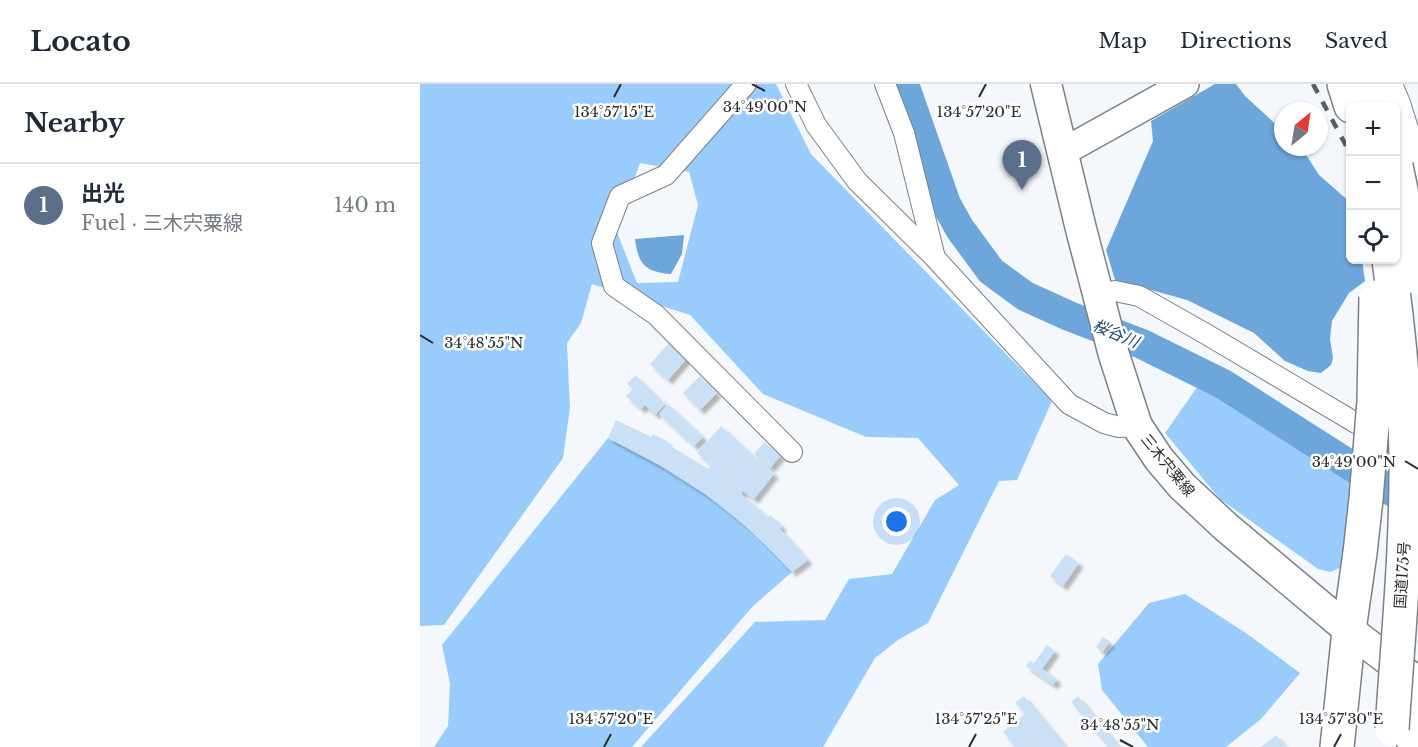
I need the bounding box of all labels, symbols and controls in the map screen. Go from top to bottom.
text: Locato [30,24,131,59]
text: Map [1098,28,1147,54]
text: Directions [1180,28,1292,54]
text: Saved [1325,28,1388,54]
text: 34°49'00"N [723,97,807,116]
text: 134°57'15"E [574,102,654,121]
text: 134°57'20"E [937,102,1022,121]
north arrow [1274,102,1328,156]
map controls [1346,102,1400,264]
button: + [1346,102,1400,156]
text: Nearby [24,107,125,139]
pin: 1 [1002,141,1042,190]
button: − [1346,156,1400,210]
text: 出光 [81,180,125,207]
text: 1 [39,193,48,217]
text: 140 m [334,193,396,217]
button: locate [1346,210,1400,264]
text: Fuel · 三木宍粟線 [81,211,243,235]
water label: 桜谷川 [1090,314,1144,352]
text: 34°48'55"N [444,333,524,352]
street label: 三木宍粟線 [1137,430,1199,500]
text: 34°49'00"N [1312,452,1396,471]
your location [882,507,911,536]
street label: 国道175号 [1390,541,1414,609]
text: 134°57'20"E [569,709,654,728]
text: 134°57'25"E [935,709,1017,728]
text: 134°57'30"E [1299,709,1384,728]
text: 34°48'55"N [1080,715,1160,734]

